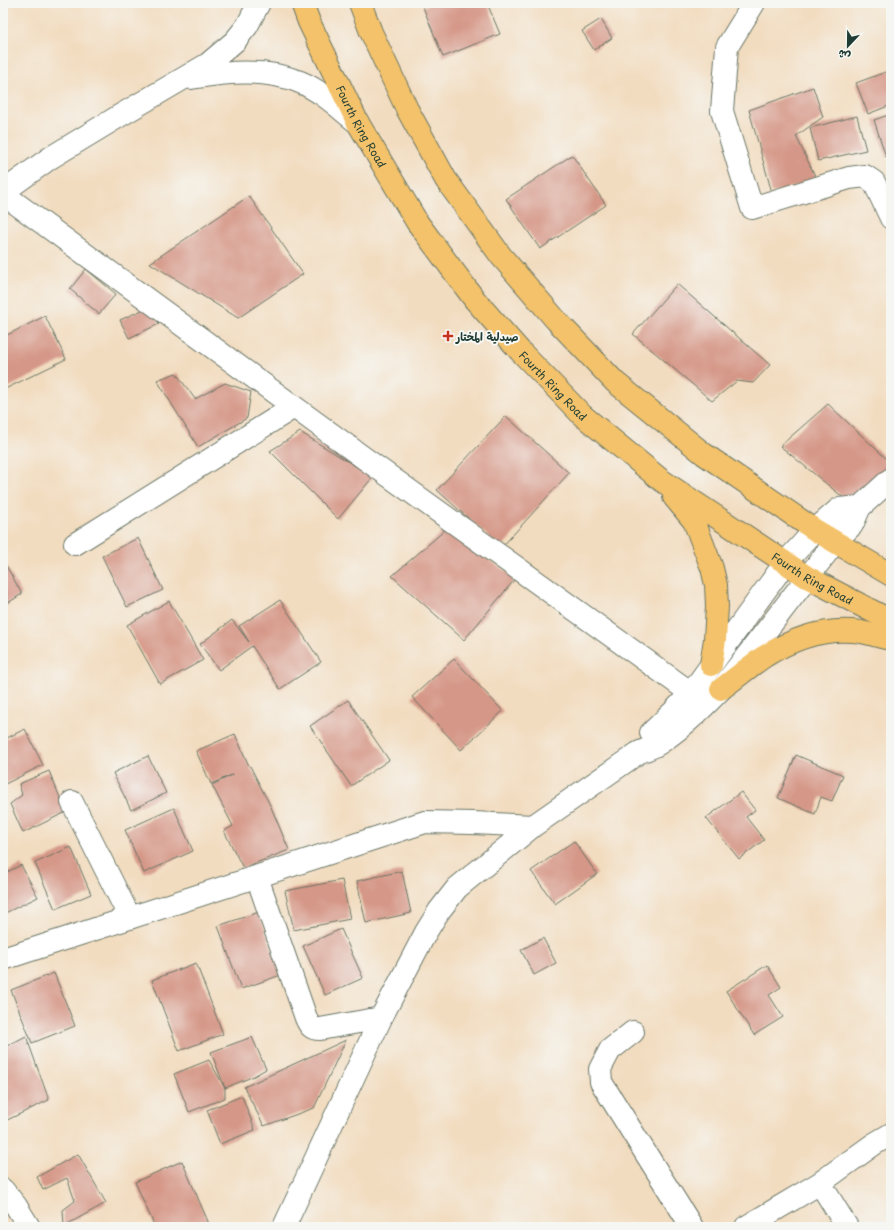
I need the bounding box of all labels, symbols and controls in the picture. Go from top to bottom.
north arrow [828,26,868,66]
text: ش [835,46,853,66]
street label: Fourth Ring Road [332,82,391,171]
place label: صيدلية المختار [455,328,519,345]
marker: صيدلية المختار [443,331,453,341]
street label: Fourth Ring Road [515,347,591,425]
street label: Fourth Ring Road [769,548,856,608]

